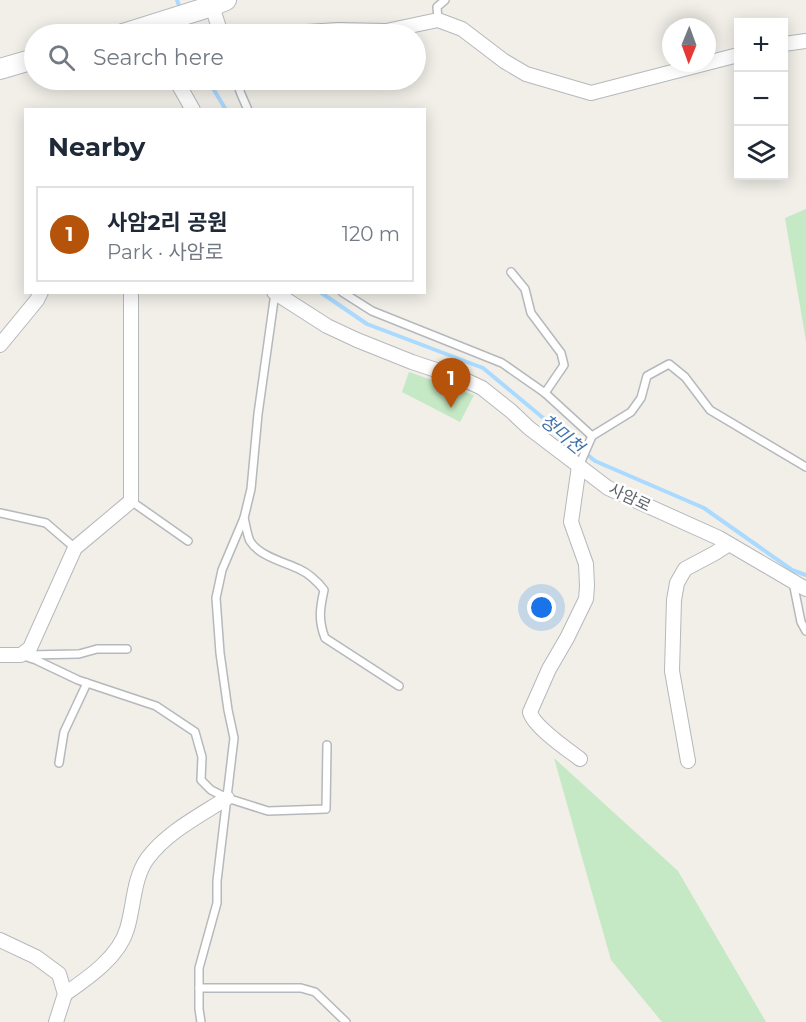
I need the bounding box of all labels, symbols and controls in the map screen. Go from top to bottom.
north arrow [662,18,716,72]
map controls [734,18,788,180]
button: + [734,18,788,72]
search box [24,24,426,90]
icon: search [45,41,78,74]
text: Search here [93,44,224,71]
button: − [734,72,788,126]
button: layers [734,126,788,180]
text: Nearby [48,131,145,163]
text: 사암2리 공원 [107,209,227,236]
text: 1 [66,222,73,246]
text: 120 m [342,222,400,246]
text: Park · 사암로 [107,240,223,264]
pin: 1 [432,358,470,408]
water label: 청미천 [536,410,590,460]
street label: 사암로 [606,480,654,516]
your location [527,593,556,622]

